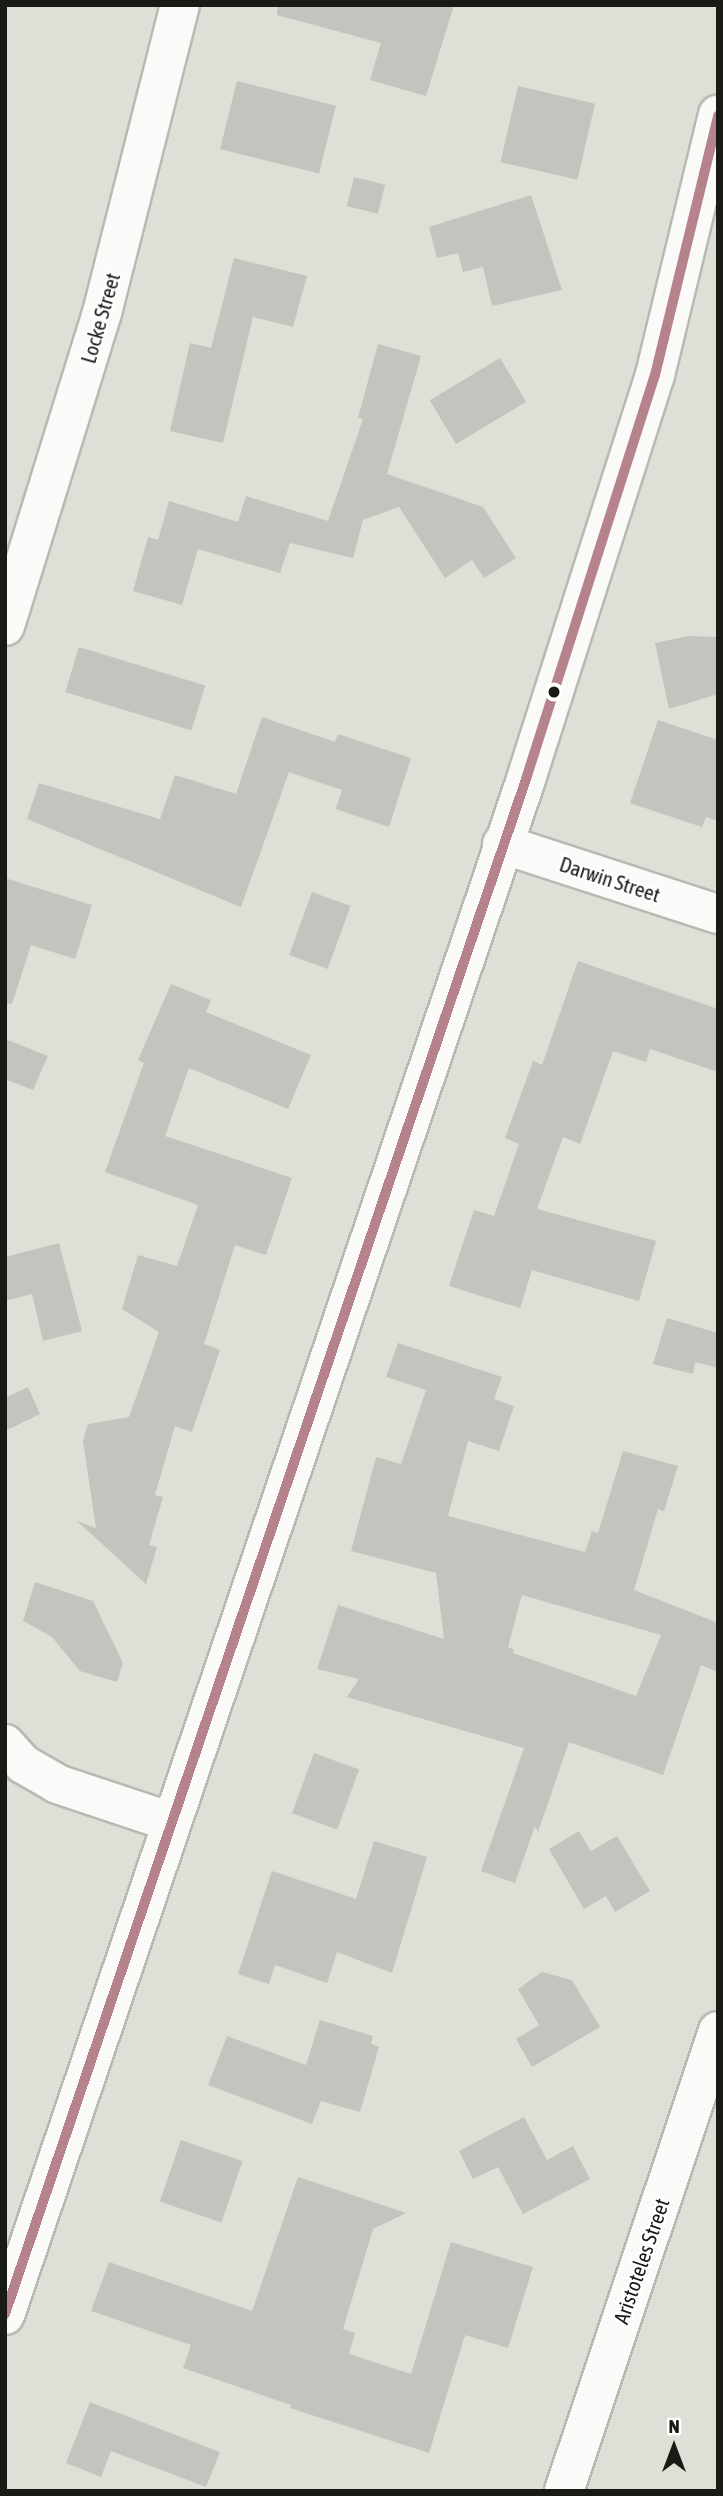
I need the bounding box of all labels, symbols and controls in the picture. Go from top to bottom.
street label: Locke Street [75,270,125,366]
unlabelled marker [547,685,561,699]
street label: Darwin Street [557,851,663,907]
street label: Aristoteles Street [608,2195,674,2327]
north arrow [639,2412,709,2482]
text: N [668,2415,680,2437]

